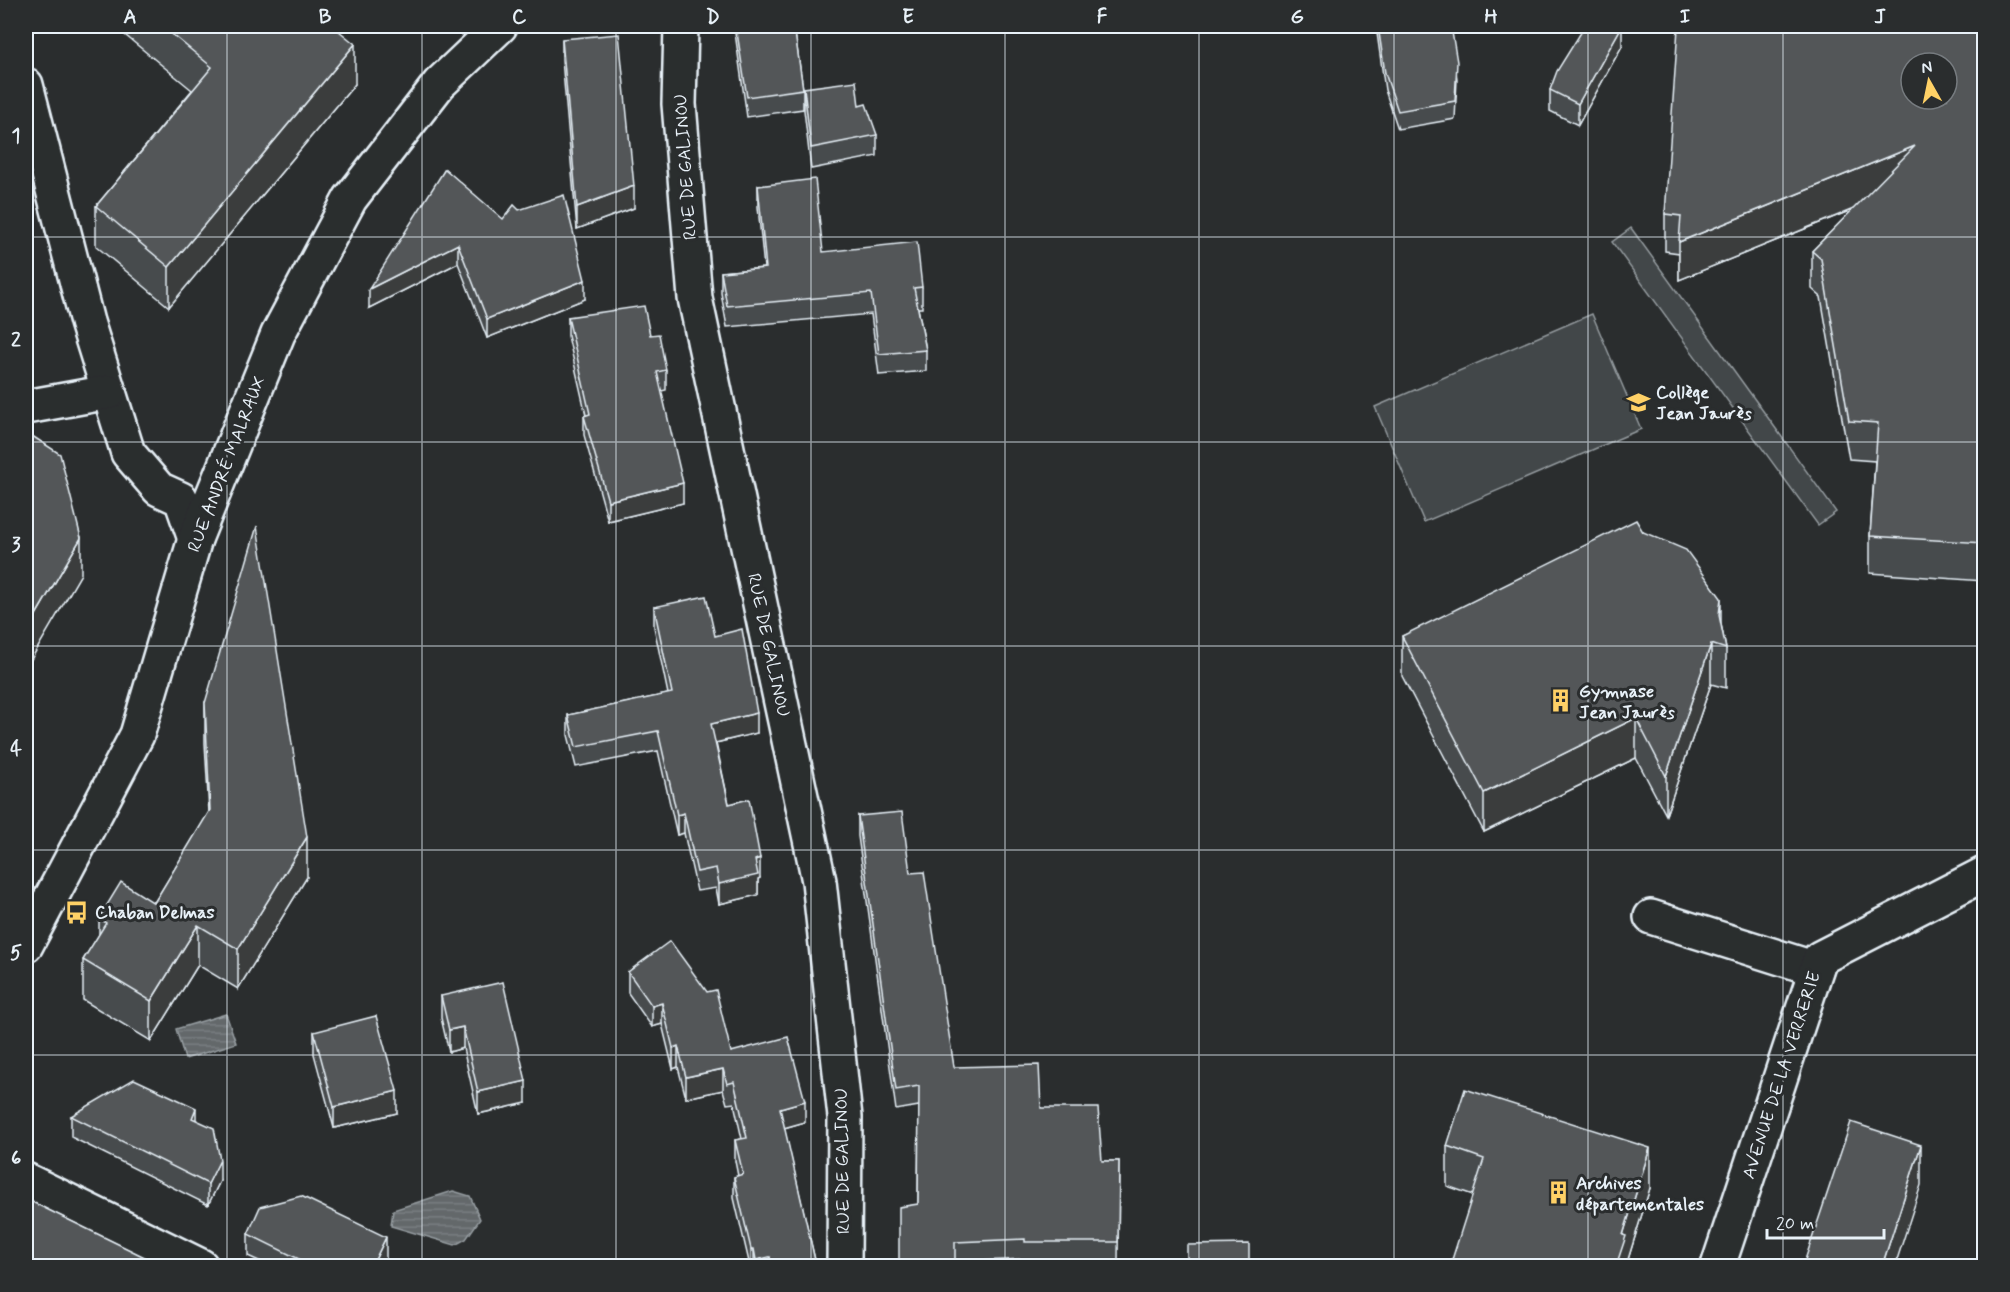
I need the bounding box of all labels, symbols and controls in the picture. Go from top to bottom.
text: A [123,4,137,31]
text: B [319,4,332,31]
text: C [512,4,527,31]
text: D [706,4,720,31]
text: E [902,4,914,31]
text: F [1097,4,1108,31]
text: G [1290,4,1304,31]
text: H [1484,4,1498,31]
text: I [1680,4,1690,31]
text: J [1874,4,1886,31]
north arrow [1899,51,1959,111]
text: N [1920,56,1934,79]
street label: RUE DE GALINOU [669,93,703,241]
text: 1 [12,123,20,150]
text: 2 [11,327,21,354]
street label: RUE ANDRÉ MALRAUX [182,373,272,556]
place label: Collège Jean Jaurès [1656,381,1752,426]
school or university icon: Collège Jean Jaurès [1625,389,1651,415]
text: 3 [11,532,21,559]
street label: RUE DE GALINOU [741,571,795,719]
place label: Gymnase Jean Jaurès [1579,680,1675,725]
building icon: Gymnase Jean Jaurès [1548,688,1574,714]
text: 4 [10,736,22,763]
bus stop icon: Chaban Delmas [64,899,90,925]
place label: Chaban Delmas [95,901,215,925]
text: 5 [10,940,22,967]
street label: AVENUE DE LA VERRERIE [1737,969,1827,1182]
street label: RUE DE GALINOU [830,1088,856,1234]
text: 6 [11,1145,21,1172]
place label: Archives départementales [1576,1172,1704,1217]
building icon: Archives départementales [1545,1180,1571,1206]
scale bar [1767,1202,1884,1240]
text: 20 m [1776,1212,1814,1236]

